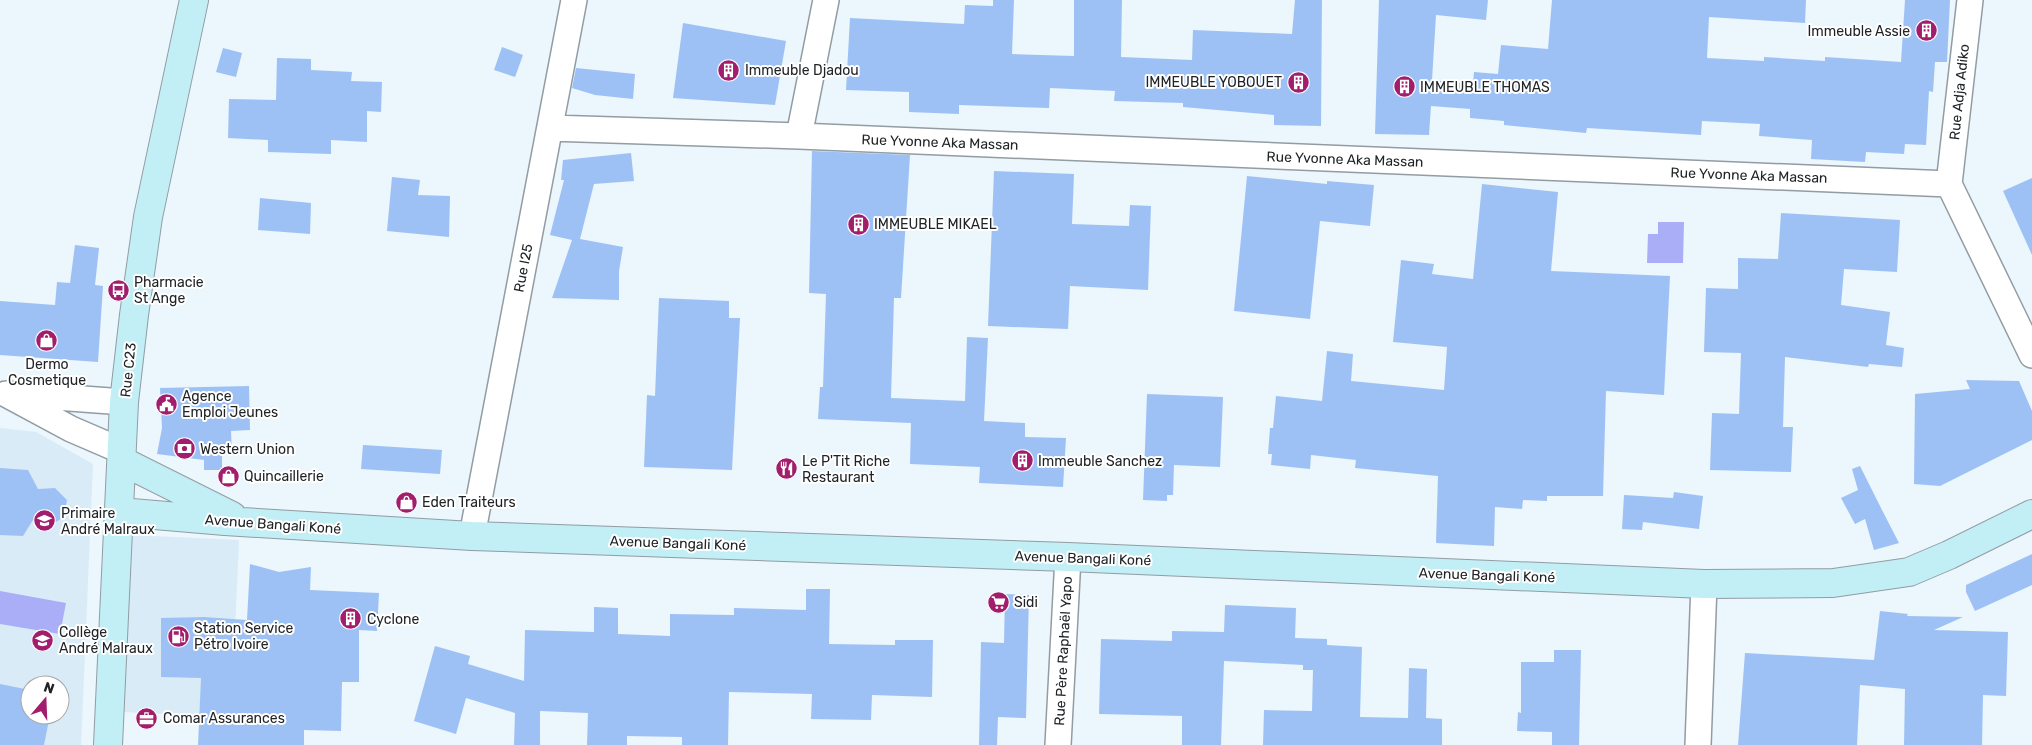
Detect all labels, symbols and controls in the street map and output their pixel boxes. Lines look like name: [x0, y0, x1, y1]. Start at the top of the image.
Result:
building icon: Immeuble Assie: [1914, 19, 1938, 43]
place label: Immeuble Assie: [1807, 23, 1910, 40]
street label: Rue Adja Adiko: [1946, 43, 1973, 141]
building icon: Immeuble Djadou: [717, 58, 741, 82]
place label: Immeuble Djadou: [745, 62, 859, 79]
building icon: IMMEUBLE YOBOUET: [1286, 70, 1310, 94]
place label: IMMEUBLE YOBOUET: [1146, 74, 1282, 91]
building icon: IMMEUBLE THOMAS: [1392, 75, 1416, 99]
place label: IMMEUBLE THOMAS: [1420, 79, 1550, 96]
street label: Rue Yvonne Aka Massan: [861, 131, 1019, 154]
street label: Rue Yvonne Aka Massan: [1266, 148, 1424, 171]
street label: Rue Yvonne Aka Massan: [1670, 164, 1828, 187]
building icon: IMMEUBLE MIKAEL: [846, 212, 870, 236]
place label: IMMEUBLE MIKAEL: [874, 216, 997, 233]
street label: Rue I25: [510, 242, 537, 294]
place label: Pharmacie St Ange: [134, 274, 204, 307]
bus stop icon: Pharmacie St Ange: [106, 278, 130, 302]
shop icon: Dermo Cosmetique: [35, 329, 59, 353]
street label: Rue C23: [117, 342, 140, 398]
place label: Dermo Cosmetique: [8, 356, 86, 389]
place label: Agence Emploi Jeunes: [182, 388, 278, 421]
public building icon: Agence Emploi Jeunes: [154, 392, 178, 416]
bank icon: Western Union: [172, 437, 196, 461]
place label: Western Union: [200, 441, 295, 458]
building icon: Immeuble Sanchez: [1010, 449, 1034, 473]
place label: Le P'Tit Riche Restaurant: [802, 453, 890, 486]
place label: Immeuble Sanchez: [1038, 453, 1162, 470]
restaurant icon: Le P'Tit Riche Restaurant: [774, 457, 798, 481]
shop icon: Quincaillerie: [216, 464, 240, 488]
place label: Quincaillerie: [244, 468, 324, 485]
shop icon: Eden Traiteurs: [394, 490, 418, 514]
place label: Eden Traiteurs: [422, 494, 516, 511]
place label: Primaire André Malraux: [61, 505, 155, 538]
school or university icon: Primaire André Malraux: [33, 509, 57, 533]
street label: Avenue Bangali Koné: [204, 511, 342, 538]
street label: Avenue Bangali Koné: [609, 533, 747, 554]
street label: Avenue Bangali Koné: [1014, 548, 1152, 569]
street label: Avenue Bangali Koné: [1418, 565, 1556, 586]
street label: Rue Père Raphaël Yapo: [1051, 576, 1076, 726]
supermarket icon: Sidi: [986, 590, 1010, 614]
place label: Sidi: [1014, 594, 1038, 611]
building icon: Cyclone: [339, 607, 363, 631]
place label: Cyclone: [367, 611, 419, 628]
place label: Station Service Pétro Ivoire: [194, 620, 293, 653]
place label: Collège André Malraux: [59, 624, 153, 657]
fuel station icon: Station Service Pétro Ivoire: [166, 624, 190, 648]
school or university icon: Collège André Malraux: [31, 628, 55, 652]
north arrow: [20, 675, 70, 725]
text: N: [42, 679, 57, 698]
office icon: Comar Assurances: [135, 706, 159, 730]
place label: Comar Assurances: [163, 710, 285, 727]

